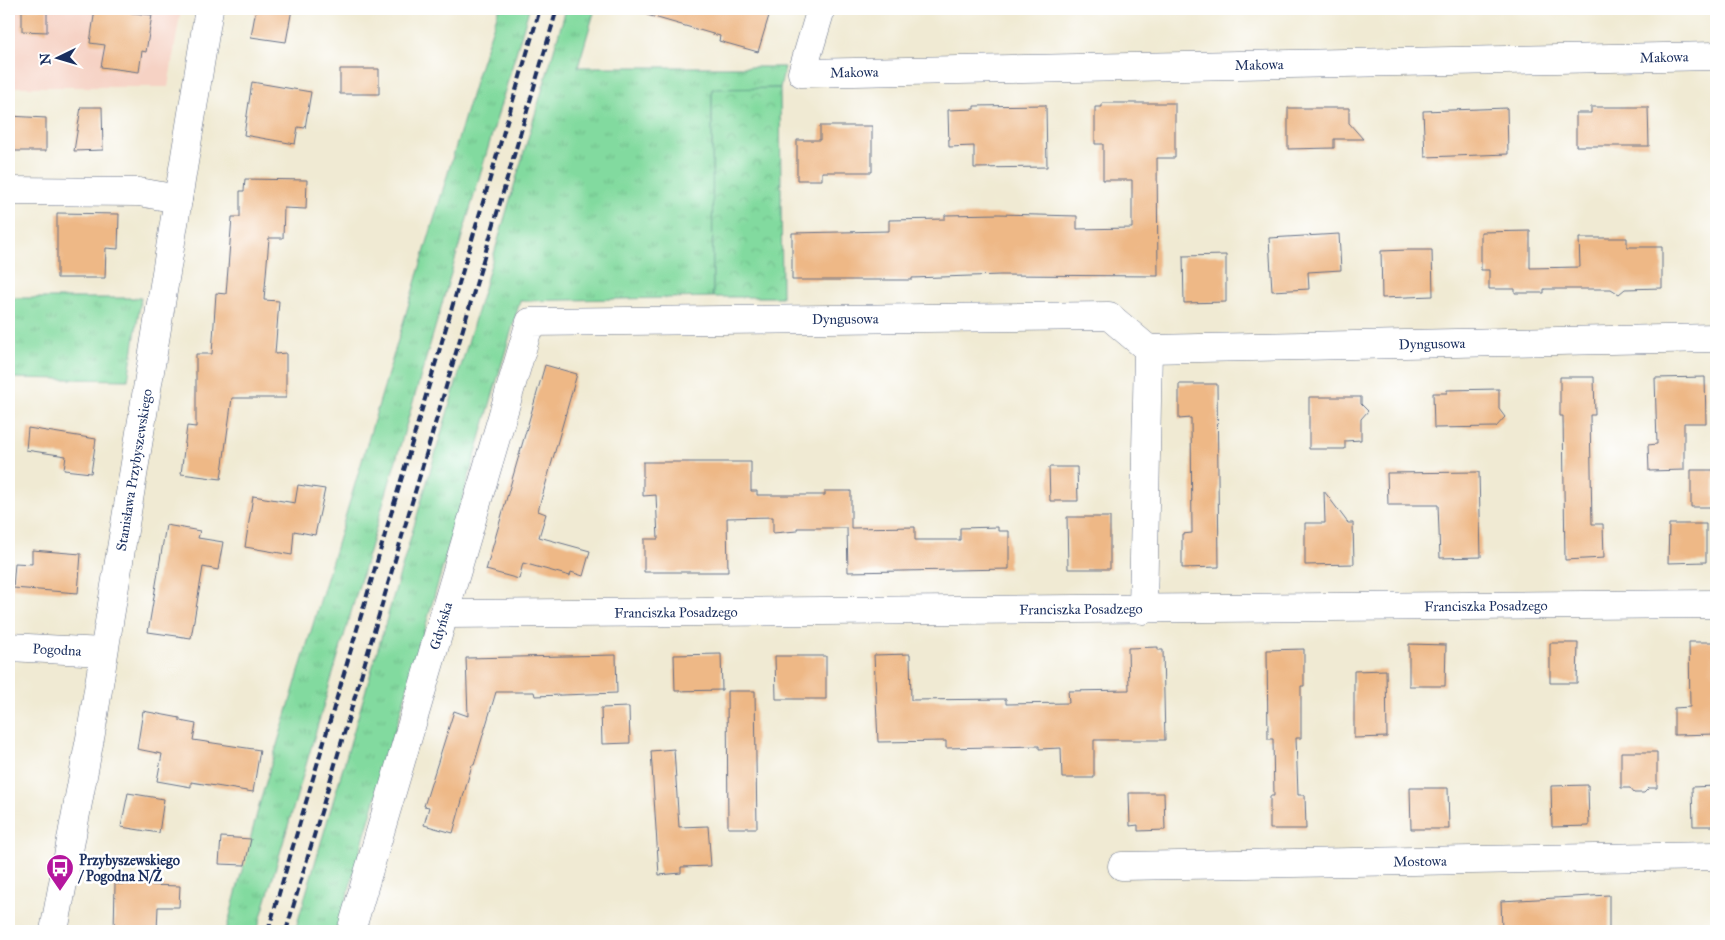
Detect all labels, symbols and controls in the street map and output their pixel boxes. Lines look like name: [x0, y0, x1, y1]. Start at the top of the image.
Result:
north arrow: [32, 32, 82, 82]
street label: Makowa: [1639, 48, 1689, 66]
text: N: [37, 52, 55, 66]
street label: Makowa: [1235, 56, 1284, 73]
street label: Makowa: [830, 63, 879, 81]
street label: Dyngusowa: [812, 310, 879, 328]
street label: Dyngusowa: [1399, 334, 1466, 353]
street label: Stanisława Przybyszewskiego: [112, 388, 155, 552]
street label: Franciszka Posadzego: [1424, 597, 1548, 615]
street label: Gdyńska: [426, 600, 456, 652]
street label: Franciszka Posadzego: [1019, 600, 1143, 618]
street label: Franciszka Posadzego: [614, 603, 738, 621]
street label: Pogodna: [32, 640, 82, 659]
place label: Przybyszewskiego / Pogodna N/Ż: [77, 852, 180, 886]
street label: Mostowa: [1393, 852, 1447, 870]
bus stop icon: Przybyszewskiego / Pogodna N/Ż: [45, 853, 75, 892]

